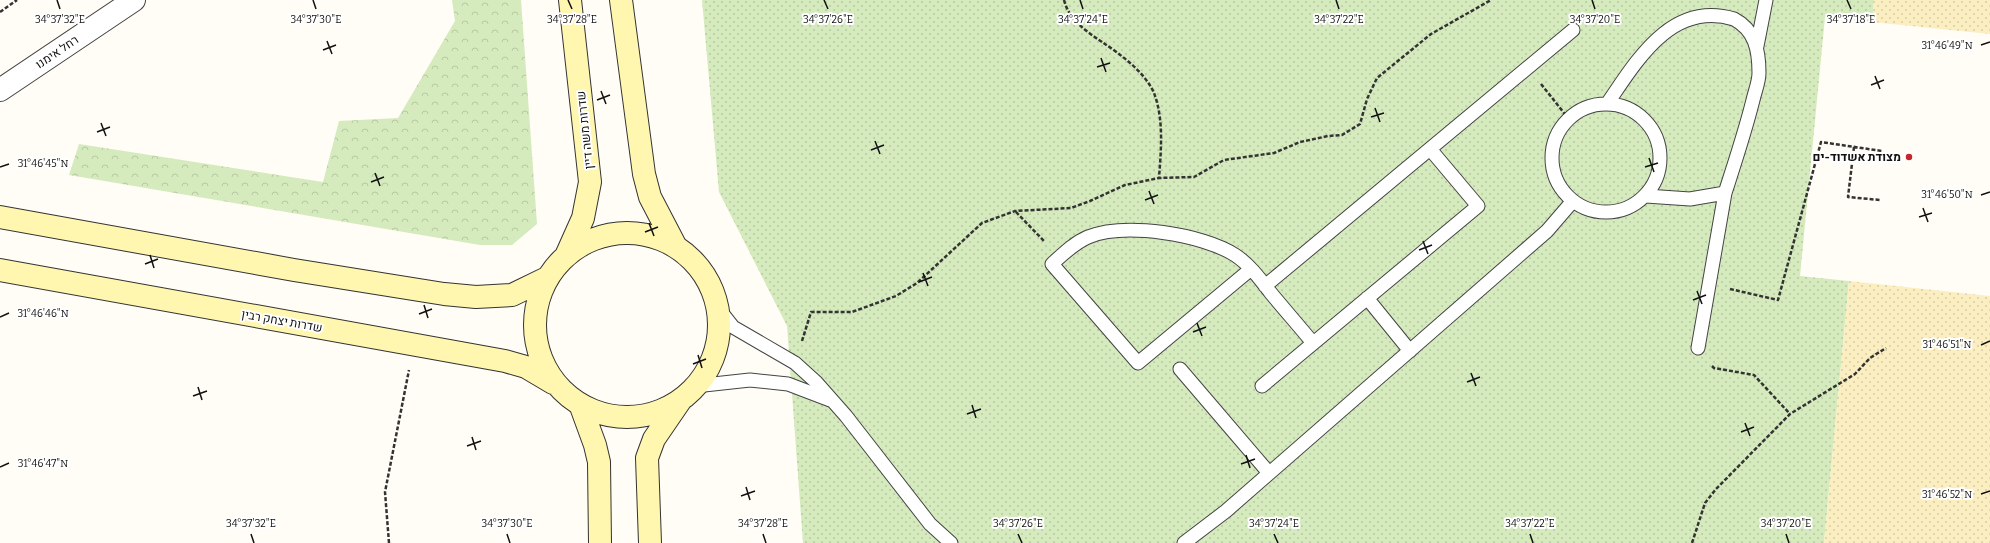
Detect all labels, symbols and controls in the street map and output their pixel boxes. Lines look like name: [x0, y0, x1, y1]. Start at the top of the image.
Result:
text: 34°37'32"E: [35, 14, 85, 26]
text: 34°37'30"E: [291, 14, 341, 26]
text: 34°37'28"E: [547, 14, 597, 26]
text: 34°37'26"E: [803, 14, 853, 26]
text: 34°37'24"E: [1058, 14, 1108, 26]
text: 34°37'22"E: [1314, 14, 1364, 26]
text: 34°37'20"E: [1570, 14, 1620, 26]
text: 34°37'18"E: [1827, 14, 1875, 26]
street label: רחל אימנו: [33, 33, 81, 71]
text: 31°46'49"N: [1921, 40, 1973, 52]
street label: שדרות משה דיין: [574, 90, 596, 170]
place label: מצודת אשדוד-ים: [1813, 150, 1901, 164]
marker: מצודת אשדוד-ים: [1904, 152, 1914, 162]
text: 31°46'45"N: [18, 158, 68, 170]
text: 31°46'50"N: [1921, 189, 1973, 201]
street label: שדרות יצחק רבין: [241, 307, 323, 335]
text: 31°46'46"N: [17, 308, 69, 320]
text: 31°46'51"N: [1923, 339, 1971, 351]
text: 31°46'47"N: [18, 458, 68, 470]
text: 31°46'52"N: [1922, 489, 1972, 501]
text: 34°37'32"E: [226, 518, 276, 530]
text: 34°37'30"E: [482, 518, 532, 530]
text: 34°37'28"E: [738, 518, 788, 530]
text: 34°37'26"E: [993, 518, 1043, 530]
text: 34°37'24"E: [1249, 518, 1299, 530]
text: 34°37'22"E: [1505, 518, 1555, 530]
text: 34°37'20"E: [1761, 518, 1811, 530]

